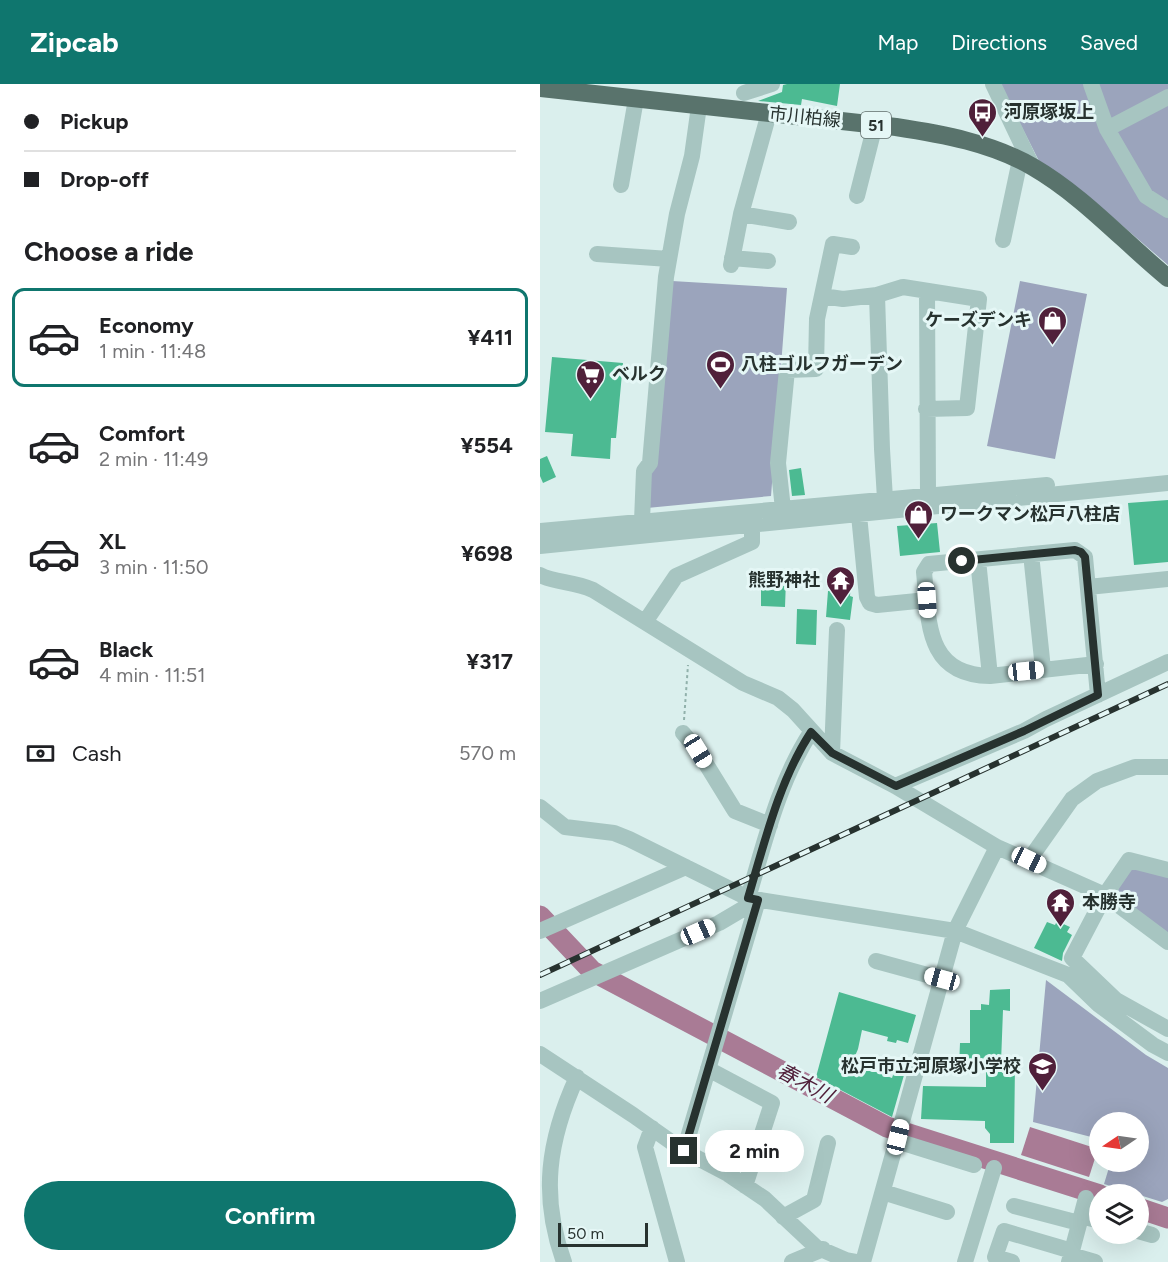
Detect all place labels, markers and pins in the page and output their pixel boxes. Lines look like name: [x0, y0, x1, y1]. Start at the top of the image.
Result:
bus stop icon: 河原塚坂上: [967, 96, 999, 138]
place label: 河原塚坂上: [1004, 101, 1094, 123]
shop icon: ケーズデンキ: [1037, 304, 1069, 346]
place label: ケーズデンキ: [925, 309, 1032, 331]
sports icon: 八柱ゴルフガーデン: [704, 348, 736, 390]
place label: 八柱ゴルフガーデン: [741, 353, 903, 375]
supermarket icon: ベルク: [575, 358, 607, 400]
place label: ベルク: [612, 363, 666, 385]
shop icon: ワークマン松戸八柱店: [903, 498, 935, 540]
place label: ワークマン松戸八柱店: [940, 503, 1120, 525]
temple icon: 熊野神社: [825, 564, 857, 606]
place label: 熊野神社: [748, 569, 820, 591]
temple icon: 本勝寺: [1045, 886, 1077, 928]
place label: 本勝寺: [1082, 891, 1136, 913]
school or university icon: 松戸市立河原塚小学校: [1026, 1050, 1058, 1092]
place label: 松戸市立河原塚小学校: [841, 1055, 1021, 1077]

